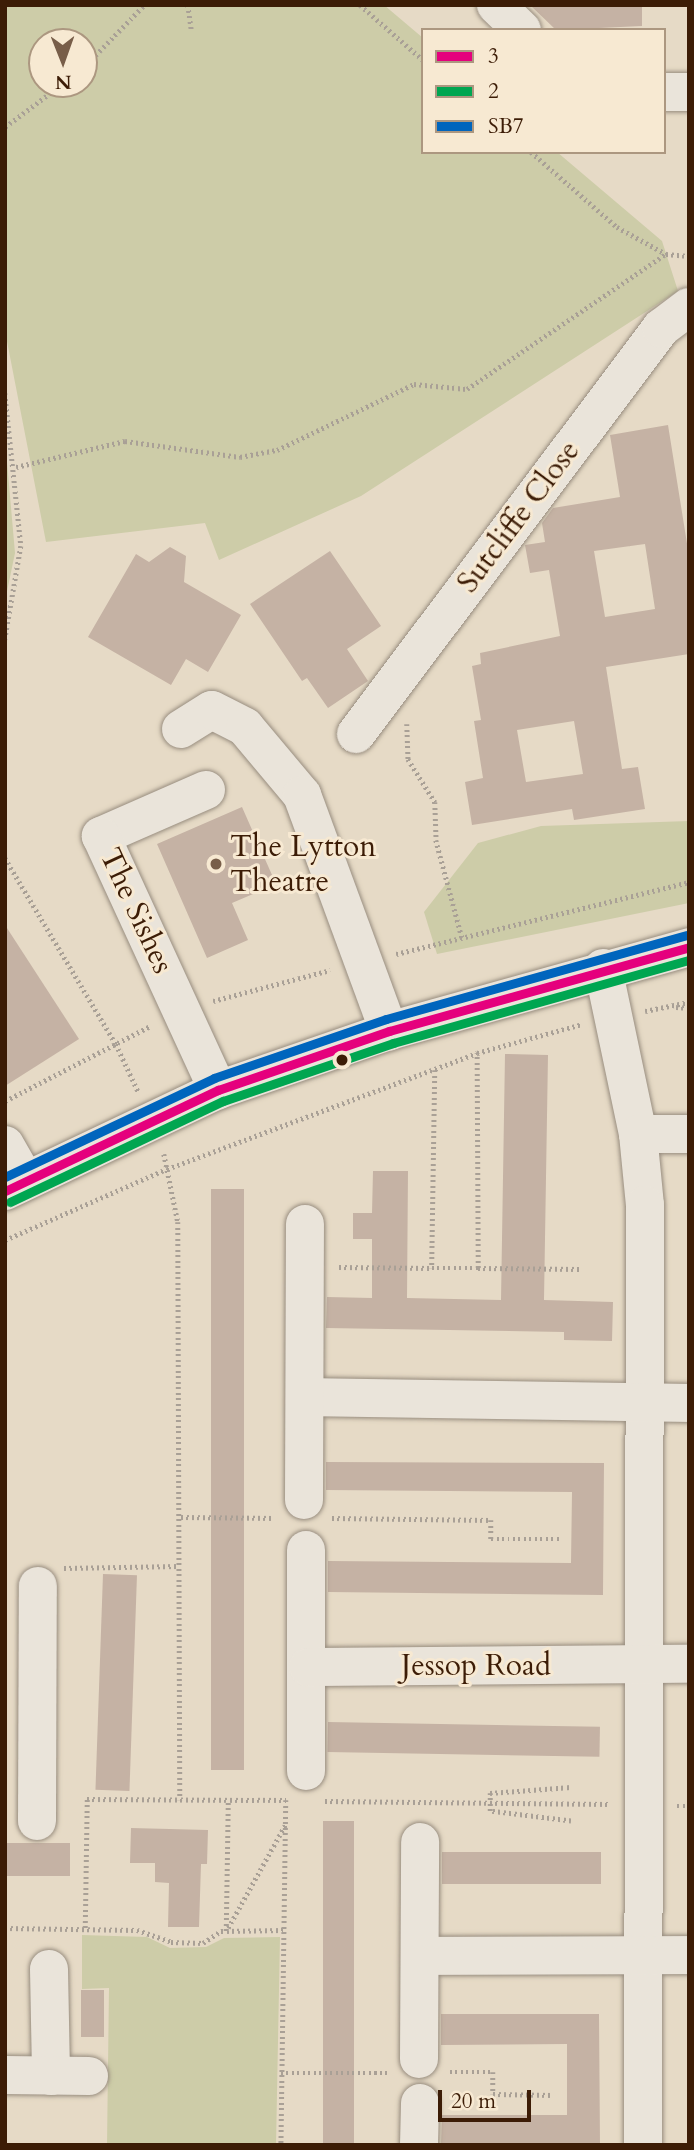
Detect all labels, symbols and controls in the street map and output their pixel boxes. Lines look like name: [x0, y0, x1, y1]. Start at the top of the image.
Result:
north arrow: [28, 28, 98, 98]
legend: [421, 28, 666, 154]
text: 3: [488, 42, 499, 71]
text: N: [55, 69, 72, 95]
text: 2: [488, 77, 499, 106]
text: SB7: [488, 112, 524, 141]
street label: Sutcliffe Close: [450, 434, 588, 600]
place label: The Lytton Theatre: [230, 829, 376, 900]
street label: The Sishes: [91, 843, 181, 979]
marker: The Lytton Theatre: [208, 856, 224, 872]
unlabelled marker: [335, 1053, 349, 1067]
street label: Jessop Road: [401, 1648, 551, 1684]
scale bar: [442, 2076, 535, 2120]
text: 20 m: [451, 2087, 496, 2116]

